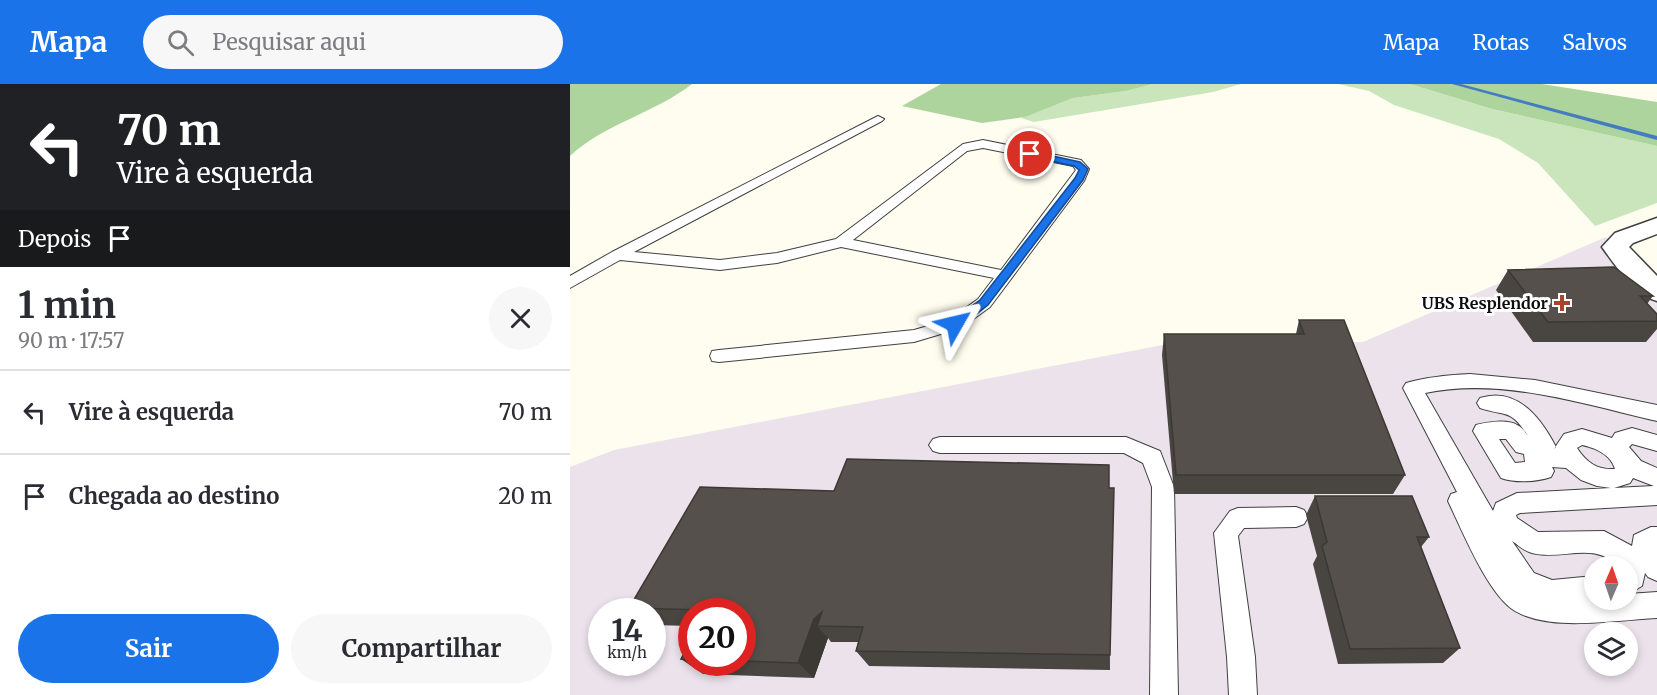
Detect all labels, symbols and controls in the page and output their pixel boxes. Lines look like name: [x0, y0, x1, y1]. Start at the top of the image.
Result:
search box: [143, 15, 563, 69]
text: Mapa: [30, 24, 107, 60]
icon: search: [164, 26, 197, 59]
text: Pesquisar aqui: [212, 28, 366, 56]
text: Mapa: [1383, 29, 1440, 56]
text: Rotas: [1473, 29, 1529, 56]
text: Salvos: [1562, 29, 1627, 56]
text: 70 m: [117, 104, 221, 156]
icon: left: [18, 108, 96, 186]
pin: [1004, 128, 1055, 179]
icon: arrive: [1013, 137, 1046, 170]
text: Vire à esquerda: [117, 156, 313, 190]
icon: arrive: [103, 222, 136, 255]
text: Depois: [18, 225, 91, 253]
text: 1 min: [18, 283, 116, 328]
button: close: [489, 287, 552, 350]
position arrow: [923, 292, 987, 356]
place label: UBS Resplendor: [1422, 293, 1549, 313]
marker: UBS Resplendor: [1553, 294, 1571, 312]
text: 90 m · 17:57: [18, 328, 124, 353]
icon: left: [18, 396, 51, 429]
text: Vire à esquerda: [69, 398, 234, 426]
text: 70 m: [499, 398, 552, 426]
icon: arrive: [18, 480, 51, 513]
text: Chegada ao destino: [69, 482, 279, 510]
text: 20 m: [498, 482, 552, 510]
north arrow: [1584, 556, 1638, 610]
map controls: [1584, 556, 1638, 676]
speed limit sign: 20: [678, 598, 756, 676]
text: 14: [611, 611, 643, 649]
button: Sair: [18, 614, 279, 683]
button: Compartilhar: [291, 614, 552, 683]
button: layers: [1584, 622, 1638, 676]
text: km/h: [607, 643, 647, 662]

